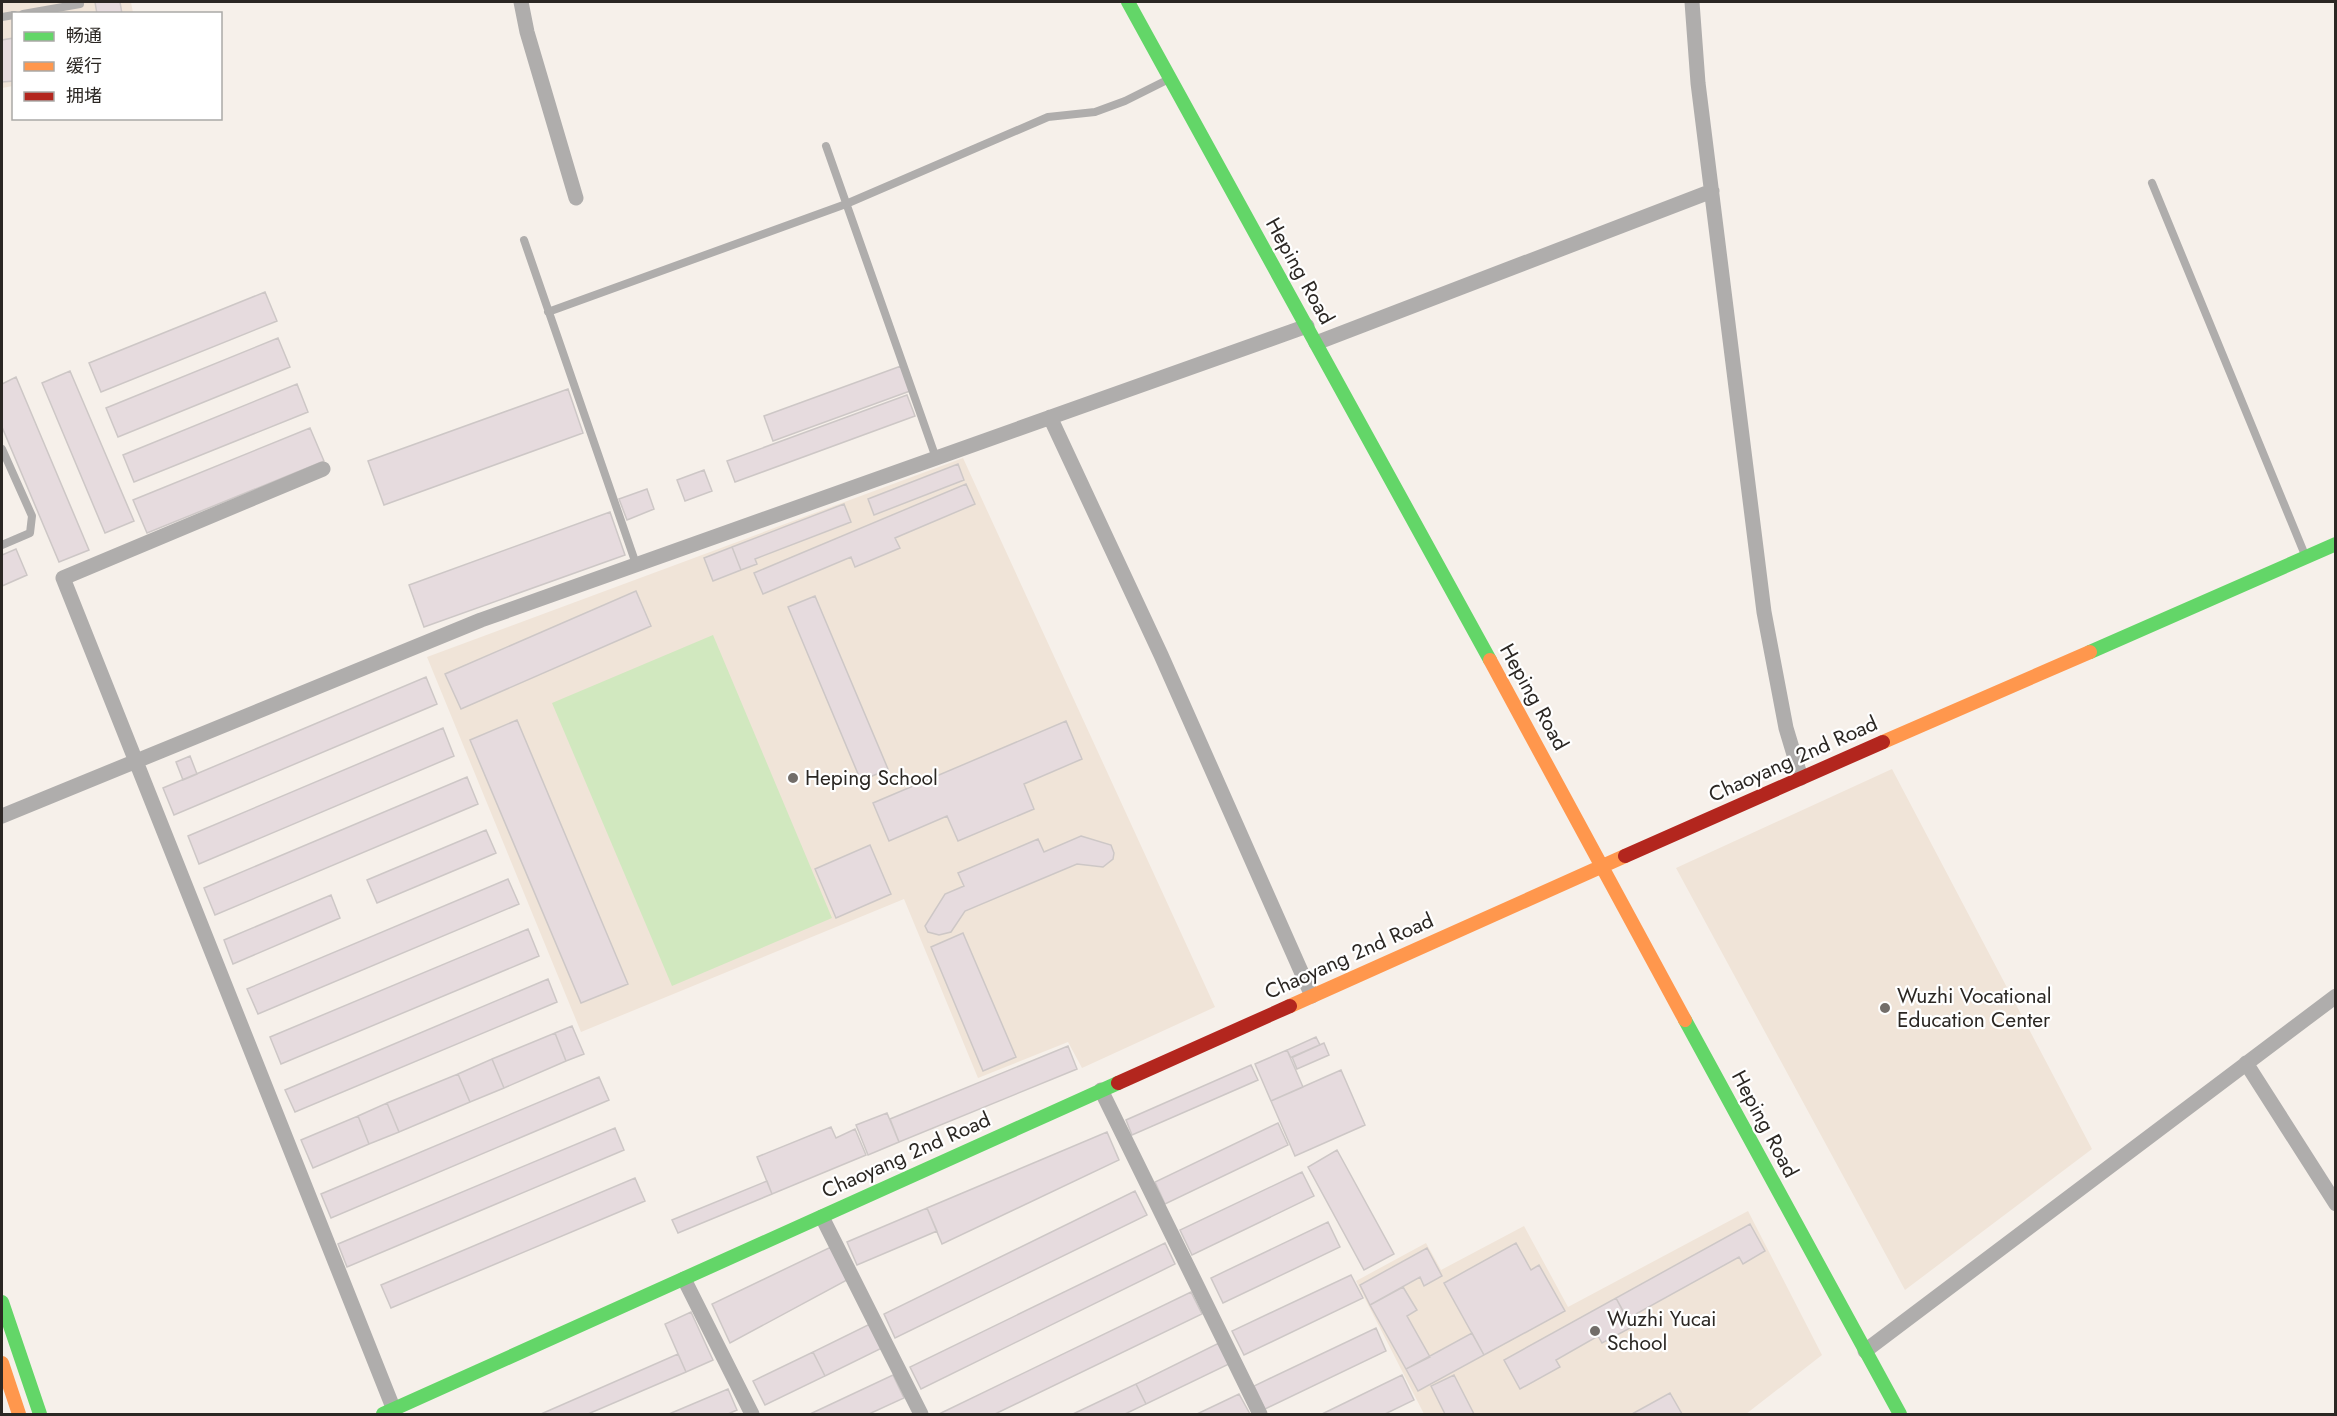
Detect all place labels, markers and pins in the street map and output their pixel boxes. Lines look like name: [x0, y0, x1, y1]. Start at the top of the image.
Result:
place label: Heping School: [805, 763, 938, 793]
marker: Heping School: [786, 771, 800, 785]
place label: Wuzhi Vocational Education Center: [1897, 981, 2052, 1035]
marker: Wuzhi Vocational Education Center: [1878, 1001, 1892, 1015]
place label: Wuzhi Yucai School: [1607, 1304, 1717, 1358]
marker: Wuzhi Yucai School: [1588, 1324, 1602, 1338]

